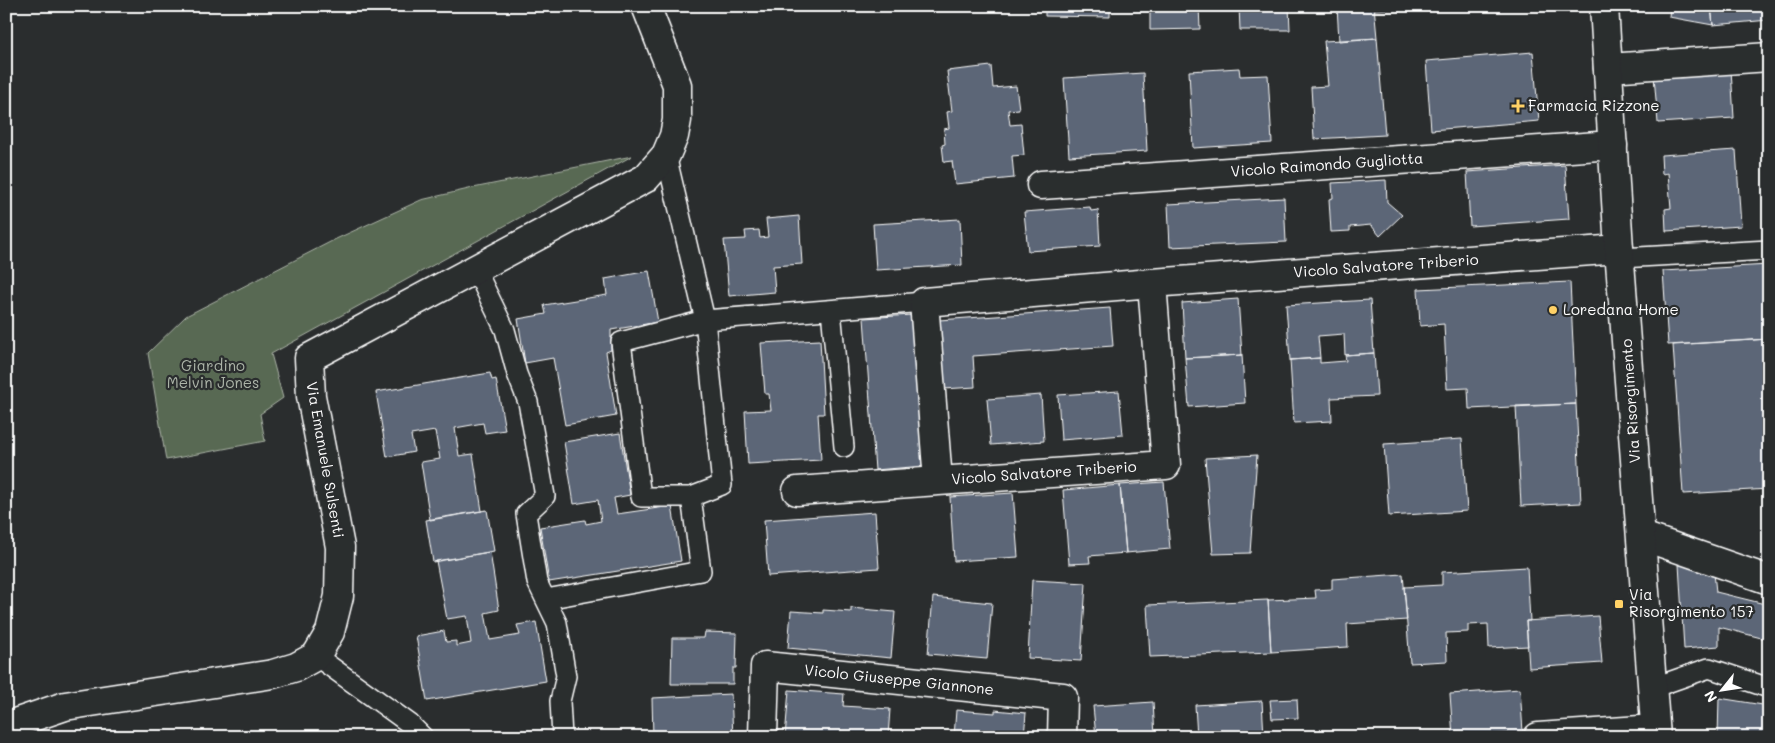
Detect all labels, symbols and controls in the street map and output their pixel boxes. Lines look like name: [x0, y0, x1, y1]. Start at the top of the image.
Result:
place label: Farmacia Rizzone: [1528, 95, 1660, 115]
marker: Farmacia Rizzone: [1512, 100, 1524, 112]
street label: Vicolo Raimondo Gugliotta: [1230, 147, 1424, 181]
street label: Vicolo Salvatore Triberio: [1293, 249, 1479, 281]
place label: Loredana Home: [1563, 299, 1679, 319]
marker: Loredana Home: [1547, 304, 1559, 316]
street label: Via Risorgimento: [1616, 338, 1644, 464]
park label: Giardino Melvin Jones: [167, 355, 259, 392]
street label: Via Emanuele Sulsenti: [302, 380, 350, 540]
street label: Vicolo Salvatore Triberio: [951, 456, 1137, 488]
place label: Via Risorgimento 157: [1629, 584, 1754, 621]
marker: Via Risorgimento 157: [1613, 598, 1625, 610]
street label: Vicolo Giuseppe Giannone: [803, 659, 995, 699]
north arrow: [1698, 666, 1748, 716]
text: N: [1699, 687, 1721, 706]

